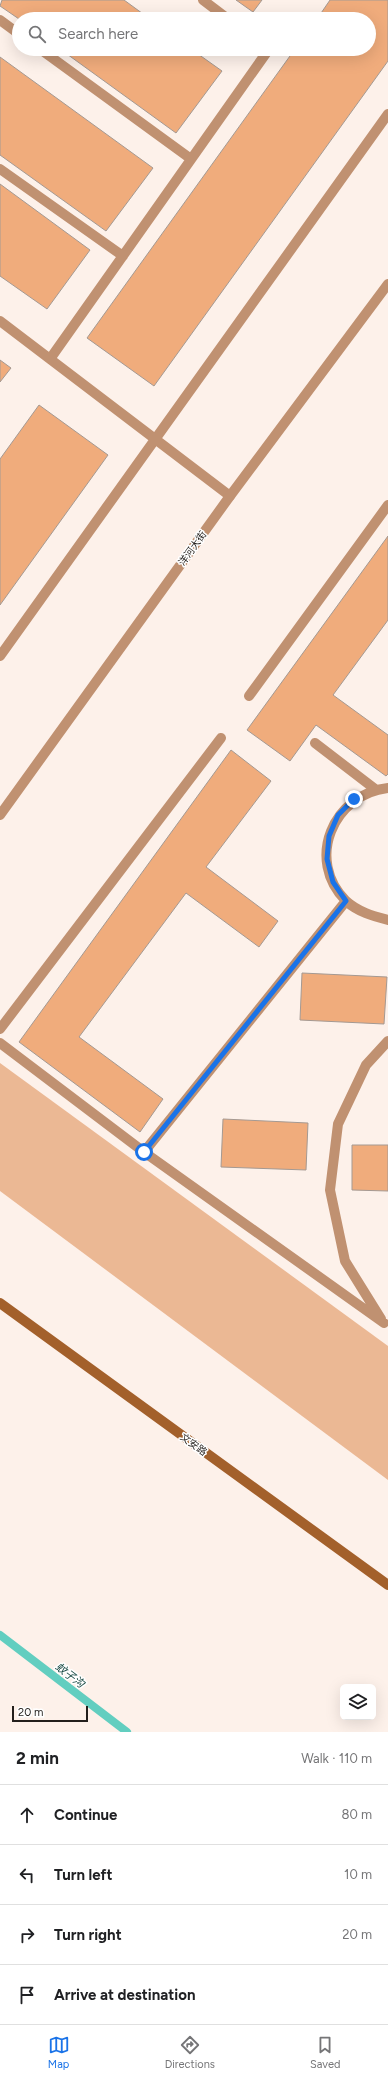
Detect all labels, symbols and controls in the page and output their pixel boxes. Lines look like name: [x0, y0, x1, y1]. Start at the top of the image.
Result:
search box: [12, 12, 376, 56]
icon: search: [26, 23, 48, 45]
text: Search here: [58, 25, 138, 43]
street label: 洋河大街: [175, 528, 209, 568]
route end: [345, 790, 363, 808]
route start: [135, 1143, 153, 1161]
street label: 文安路: [178, 1430, 210, 1458]
water label: 蚊子沟: [53, 1660, 88, 1691]
map controls: [340, 1684, 376, 1720]
button: layers: [340, 1684, 376, 1720]
scale bar: [12, 1704, 88, 1723]
text: 20 m: [18, 1706, 43, 1719]
text: 2 min: [16, 1748, 59, 1768]
text: Walk · 110 m: [301, 1751, 372, 1766]
icon: ahead: [16, 1804, 38, 1826]
text: Continue: [54, 1806, 117, 1824]
text: 80 m: [341, 1807, 372, 1822]
icon: left: [16, 1864, 38, 1886]
text: Turn left: [54, 1866, 112, 1884]
text: 10 m: [344, 1867, 372, 1882]
icon: right: [16, 1924, 38, 1946]
text: Turn right: [54, 1926, 122, 1944]
text: 20 m: [342, 1927, 372, 1942]
icon: arrive: [16, 1984, 38, 2006]
text: Arrive at destination: [54, 1986, 195, 2004]
tab: Map: [48, 2034, 70, 2071]
tab: Directions: [165, 2034, 215, 2071]
tab: Saved: [310, 2034, 340, 2071]

